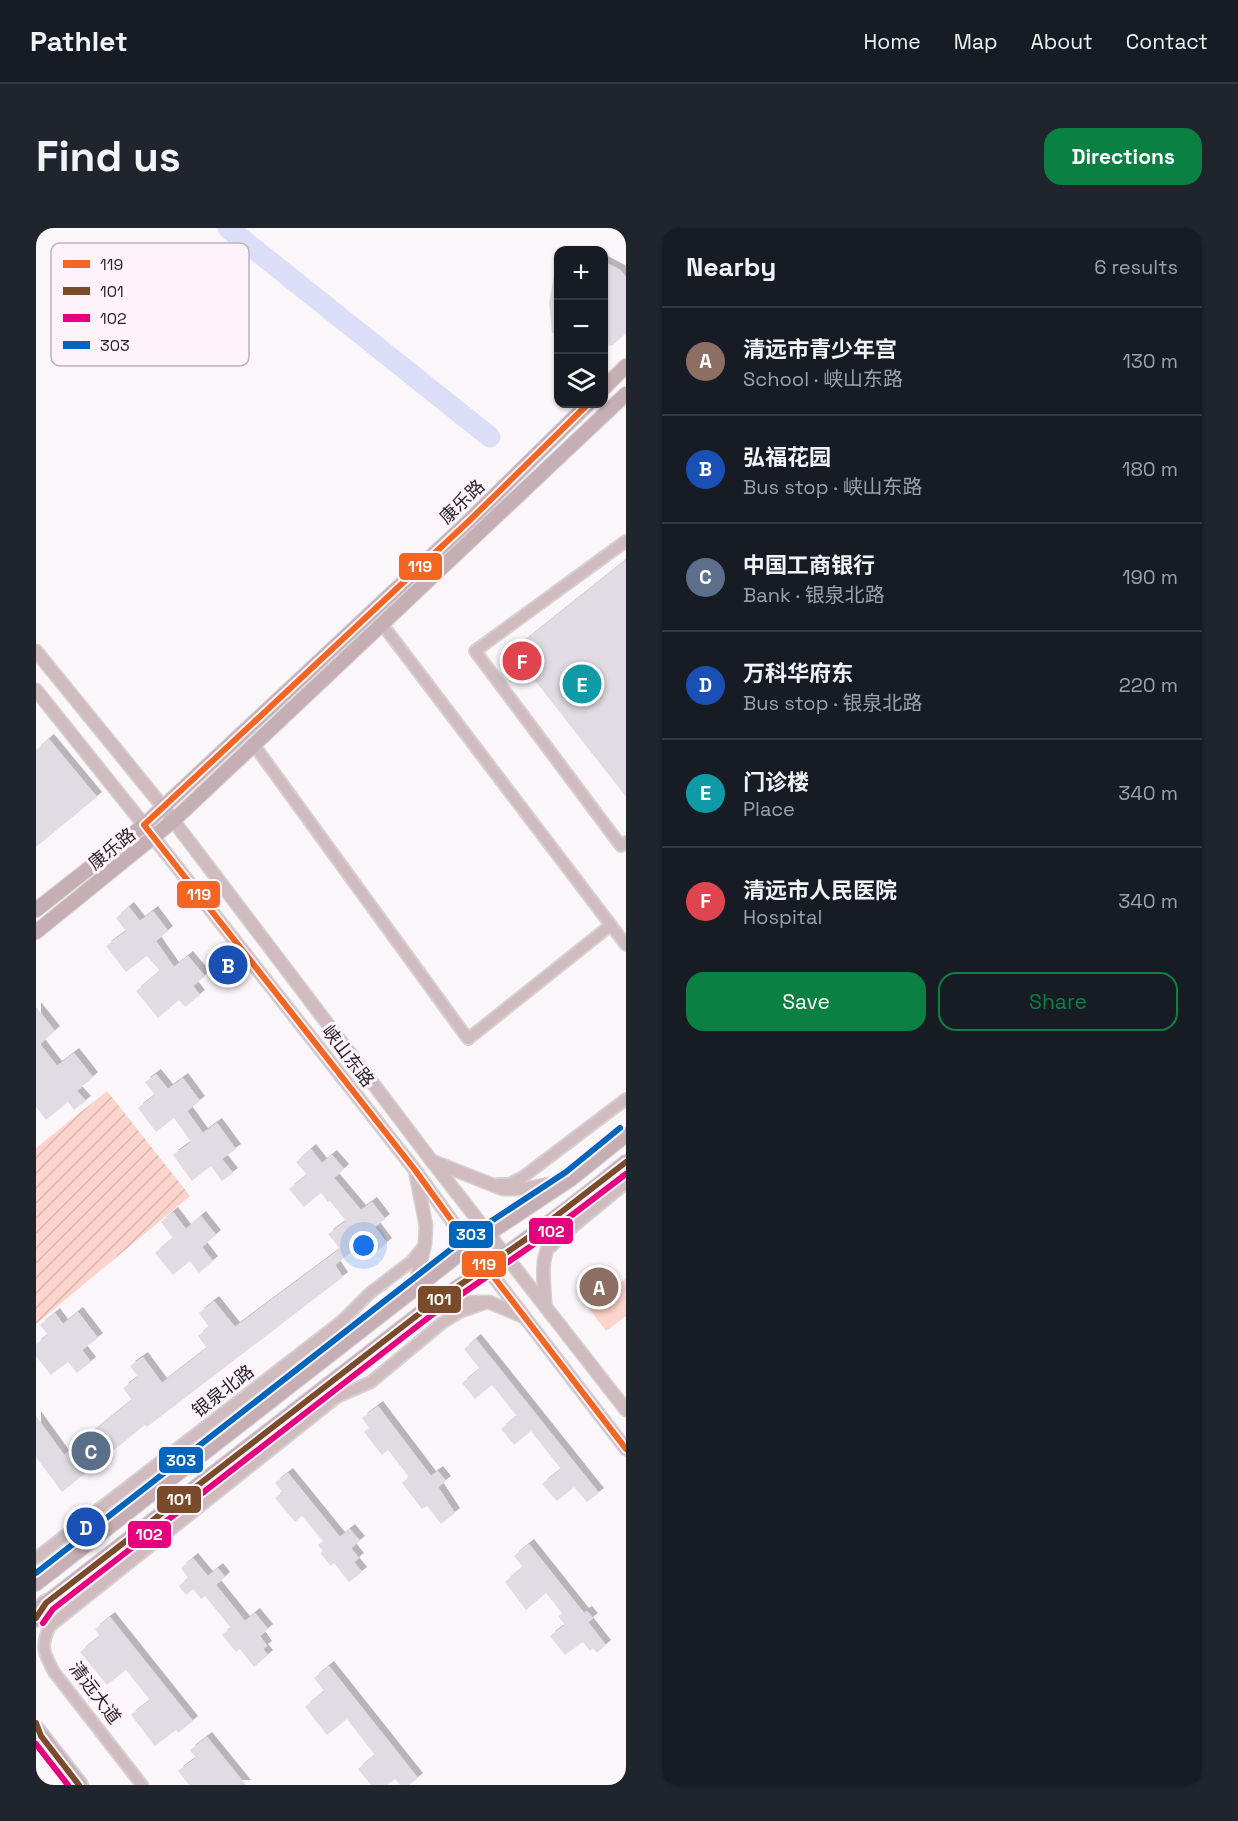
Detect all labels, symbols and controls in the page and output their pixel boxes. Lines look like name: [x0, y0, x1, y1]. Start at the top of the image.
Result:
text: Pathlet: [30, 23, 128, 59]
text: Home: [863, 28, 921, 55]
text: Map: [954, 28, 998, 55]
text: About: [1031, 28, 1093, 55]
text: Contact: [1126, 28, 1208, 55]
button: Directions: [1044, 128, 1202, 185]
text: Find us: [36, 130, 181, 183]
legend: [51, 243, 249, 366]
map controls: [554, 246, 608, 408]
button: +: [554, 246, 608, 300]
text: Nearby: [686, 250, 776, 284]
text: 119: [100, 254, 123, 275]
text: 6 results: [1094, 254, 1178, 280]
text: 101: [100, 281, 124, 302]
button: −: [554, 300, 608, 354]
text: 102: [100, 308, 127, 329]
text: 303: [100, 335, 130, 356]
text: 清远市青少年宫: [743, 335, 897, 363]
text: A: [699, 348, 712, 374]
text: 130 m: [1122, 348, 1178, 374]
button: layers: [554, 354, 608, 408]
text: School · 峡山东路: [743, 366, 903, 392]
text: 弘福花园: [743, 443, 831, 471]
text: B: [699, 456, 712, 482]
text: 180 m: [1122, 456, 1178, 482]
text: Bus stop · 峡山东路: [743, 474, 923, 500]
street label: 康乐路: [434, 475, 489, 529]
text: 中国工商银行: [743, 551, 875, 579]
line badge: 119: [398, 552, 443, 581]
text: 119: [408, 556, 432, 577]
text: C: [699, 564, 712, 590]
text: 190 m: [1122, 564, 1178, 590]
text: Bank · 银泉北路: [743, 582, 885, 608]
pin: F: [502, 638, 542, 684]
text: 万科华府东: [743, 659, 853, 687]
pin: E: [562, 662, 602, 706]
text: D: [699, 672, 712, 698]
text: 220 m: [1119, 672, 1178, 698]
text: Bus stop · 银泉北路: [743, 690, 923, 716]
text: 门诊楼: [743, 768, 809, 796]
text: E: [700, 780, 711, 806]
text: 340 m: [1118, 780, 1178, 806]
text: Place: [743, 796, 795, 822]
street label: 康乐路: [83, 823, 140, 875]
text: 清远市人民医院: [743, 876, 897, 904]
line badge: 119: [176, 880, 221, 909]
text: 119: [187, 884, 211, 905]
text: F: [700, 888, 711, 914]
text: 340 m: [1118, 888, 1178, 914]
text: Hospital: [743, 904, 822, 930]
pin: B: [208, 942, 248, 988]
button: Save: [686, 972, 926, 1031]
button: Share: [938, 972, 1178, 1031]
street label: 峡山东路: [317, 1020, 380, 1091]
line badge: 102: [528, 1217, 574, 1245]
line badge: 303: [448, 1220, 494, 1249]
text: 102: [537, 1221, 565, 1242]
text: 303: [456, 1224, 486, 1245]
your location: [349, 1231, 378, 1260]
line badge: 119: [461, 1250, 507, 1278]
text: 119: [472, 1254, 496, 1275]
pin: A: [580, 1264, 618, 1310]
line badge: 101: [417, 1285, 462, 1314]
text: 101: [427, 1289, 451, 1310]
street label: 银泉北路: [187, 1359, 258, 1422]
pin: C: [72, 1428, 110, 1474]
line badge: 303: [158, 1446, 204, 1474]
text: 303: [166, 1450, 196, 1471]
line badge: 101: [156, 1485, 202, 1514]
text: 101: [167, 1489, 191, 1510]
pin: D: [67, 1504, 106, 1550]
line badge: 102: [127, 1520, 172, 1549]
text: 102: [135, 1524, 163, 1545]
street label: 清远大道: [65, 1657, 126, 1728]

